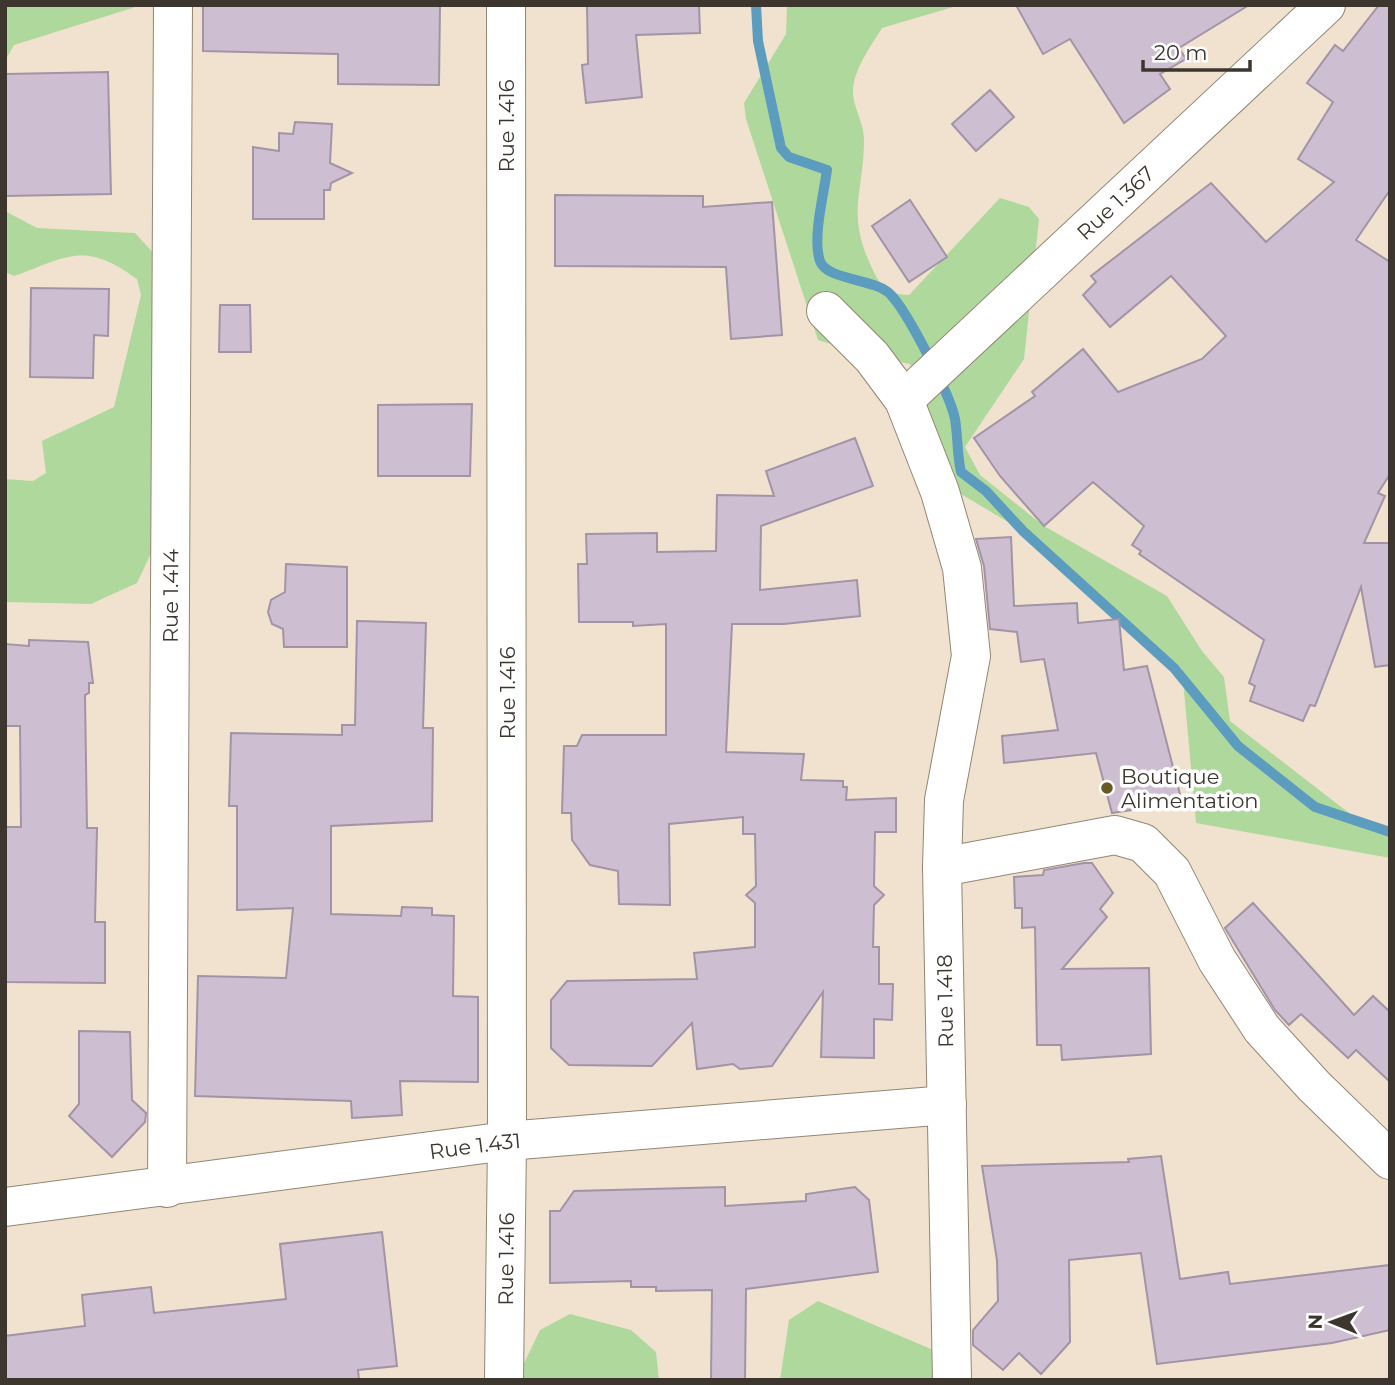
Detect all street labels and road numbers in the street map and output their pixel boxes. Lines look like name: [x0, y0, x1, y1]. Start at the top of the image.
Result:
street label: Rue 1.416: [494, 79, 519, 172]
street label: Rue 1.367: [1071, 160, 1159, 245]
street label: Rue 1.414: [157, 549, 183, 643]
street label: Rue 1.416: [495, 646, 520, 739]
street label: Rue 1.418: [932, 954, 958, 1048]
street label: Rue 1.431: [428, 1127, 522, 1164]
street label: Rue 1.416: [492, 1212, 519, 1306]

